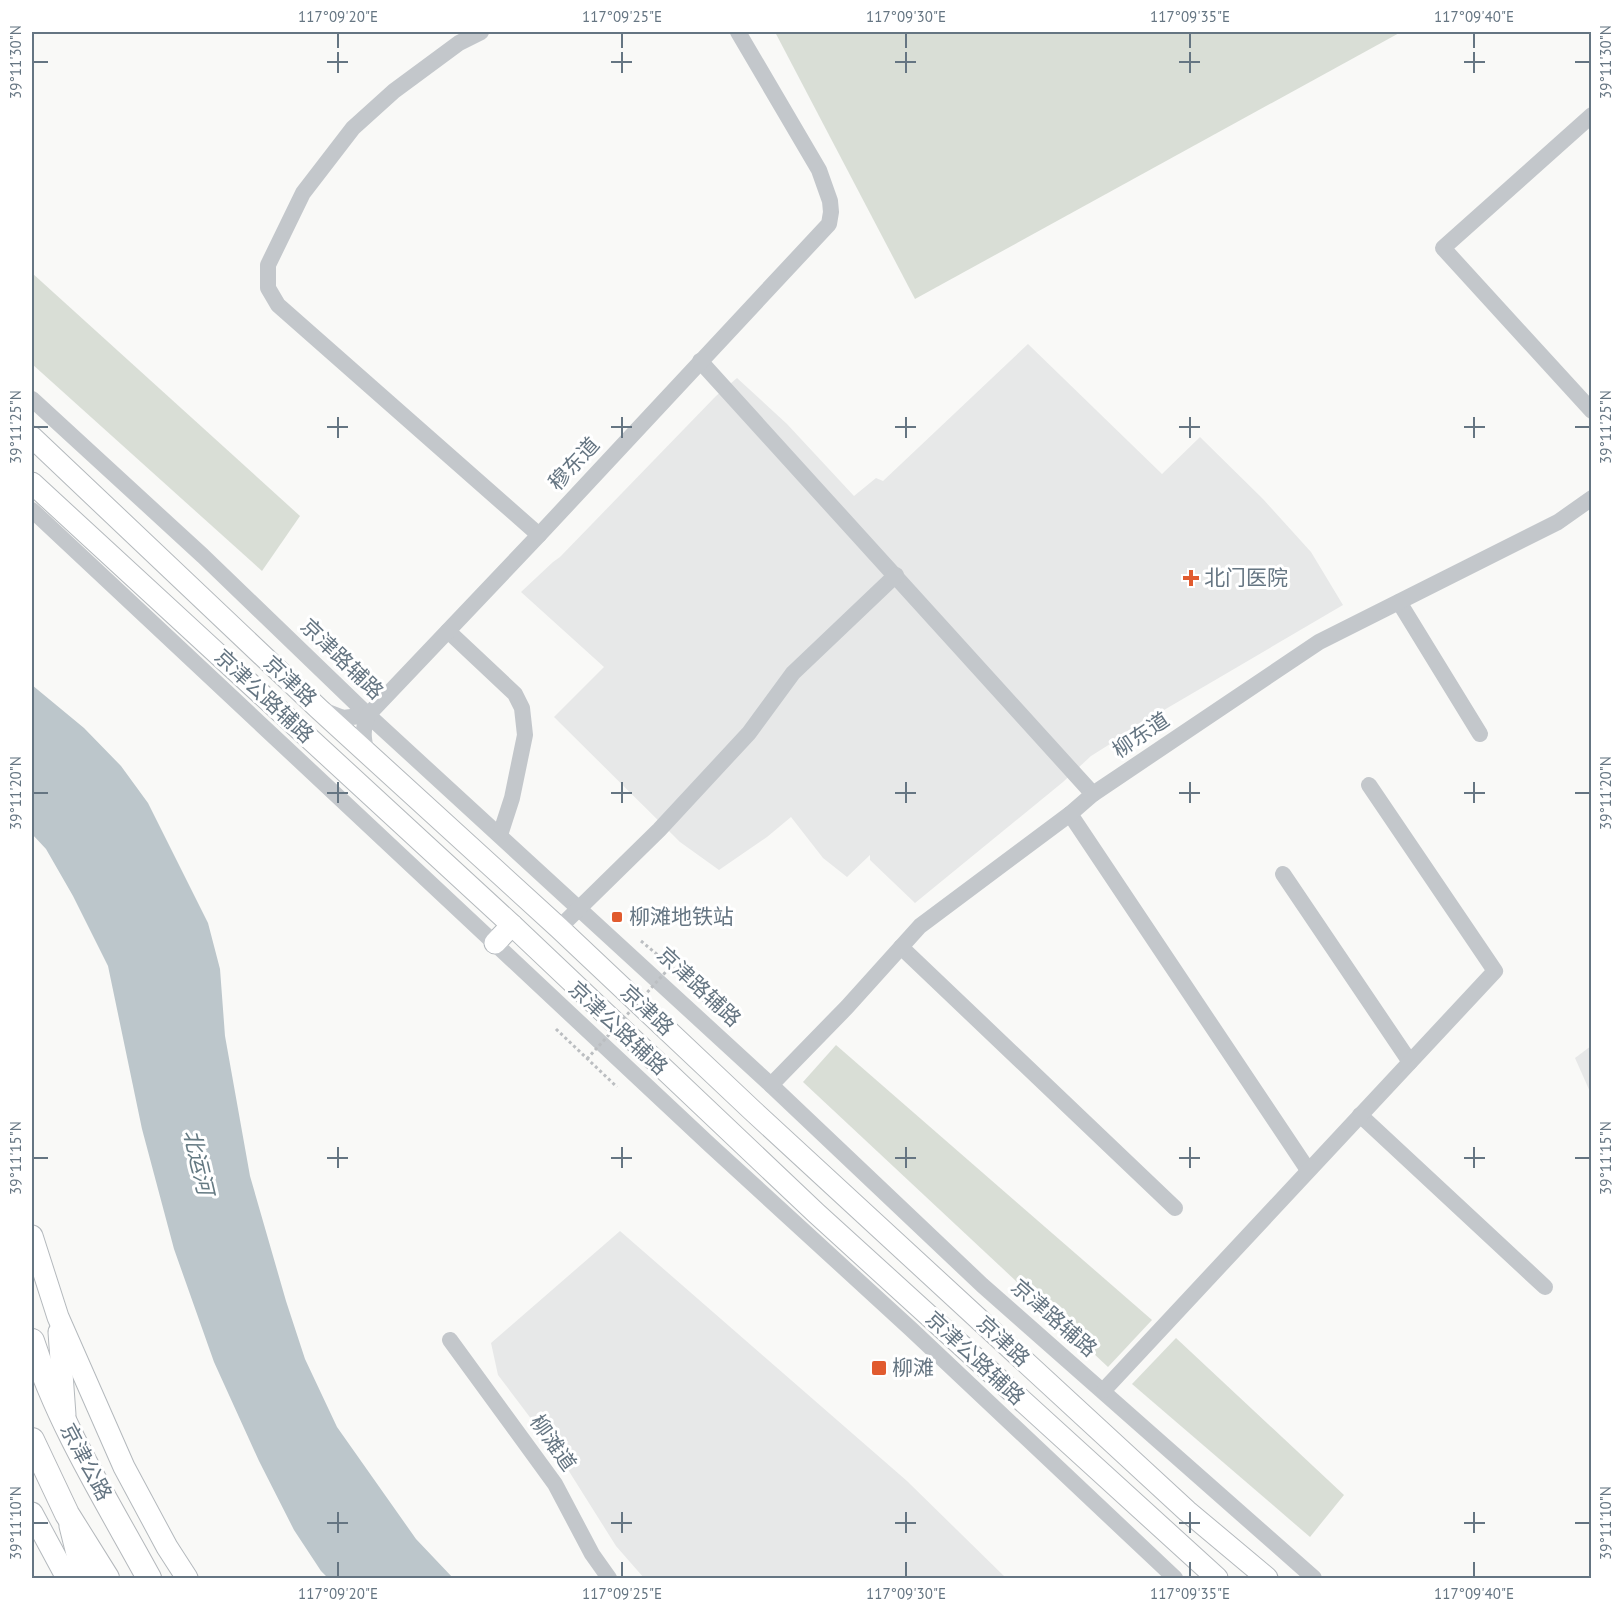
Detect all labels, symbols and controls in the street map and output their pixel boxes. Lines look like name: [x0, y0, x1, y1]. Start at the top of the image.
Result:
text: 117°09'20"E: [298, 7, 378, 26]
text: 117°09'25"E: [582, 7, 662, 26]
text: 117°09'30"E: [866, 7, 946, 26]
text: 117°09'35"E: [1150, 7, 1230, 26]
text: 117°09'40"E: [1434, 7, 1514, 26]
text: 39°11'30"N: [6, 25, 25, 99]
text: 39°11'30"N: [1596, 25, 1615, 99]
text: 39°11'25"N: [6, 390, 25, 464]
text: 39°11'25"N: [1596, 390, 1615, 464]
street label: 穆东道: [542, 431, 605, 496]
place label: 北门医院: [1204, 564, 1288, 591]
marker: 北门医院: [1182, 569, 1200, 587]
street label: 京津路辅路: [295, 612, 389, 705]
street label: 京津公路辅路: [209, 643, 320, 748]
street label: 京津路: [258, 649, 323, 712]
street label: 柳东道: [1107, 706, 1174, 763]
text: 39°11'20"N: [6, 756, 25, 830]
text: 39°11'20"N: [1596, 756, 1615, 830]
place label: 柳滩地铁站: [629, 903, 734, 930]
marker: 柳滩地铁站: [610, 910, 624, 924]
street label: 京津路辅路: [652, 941, 747, 1032]
street label: 京津公路辅路: [563, 975, 674, 1080]
street label: 京津路: [615, 978, 680, 1041]
text: 39°11'15"N: [6, 1121, 25, 1195]
text: 39°11'15"N: [1596, 1121, 1615, 1195]
water label: 北运河: [178, 1127, 221, 1201]
street label: 京津路辅路: [1006, 1273, 1103, 1362]
street label: 京津公路辅路: [920, 1305, 1031, 1410]
street label: 京津路: [971, 1309, 1036, 1372]
place label: 柳滩: [892, 1354, 934, 1381]
marker: 柳滩: [870, 1359, 888, 1377]
street label: 柳滩道: [524, 1409, 583, 1476]
street label: 京津公路: [55, 1418, 118, 1505]
text: 39°11'10"N: [6, 1486, 25, 1560]
text: 39°11'10"N: [1596, 1486, 1615, 1560]
text: 117°09'20"E: [298, 1584, 378, 1603]
text: 117°09'25"E: [582, 1584, 662, 1603]
text: 117°09'30"E: [866, 1584, 946, 1603]
text: 117°09'35"E: [1150, 1584, 1230, 1603]
text: 117°09'40"E: [1434, 1584, 1514, 1603]

